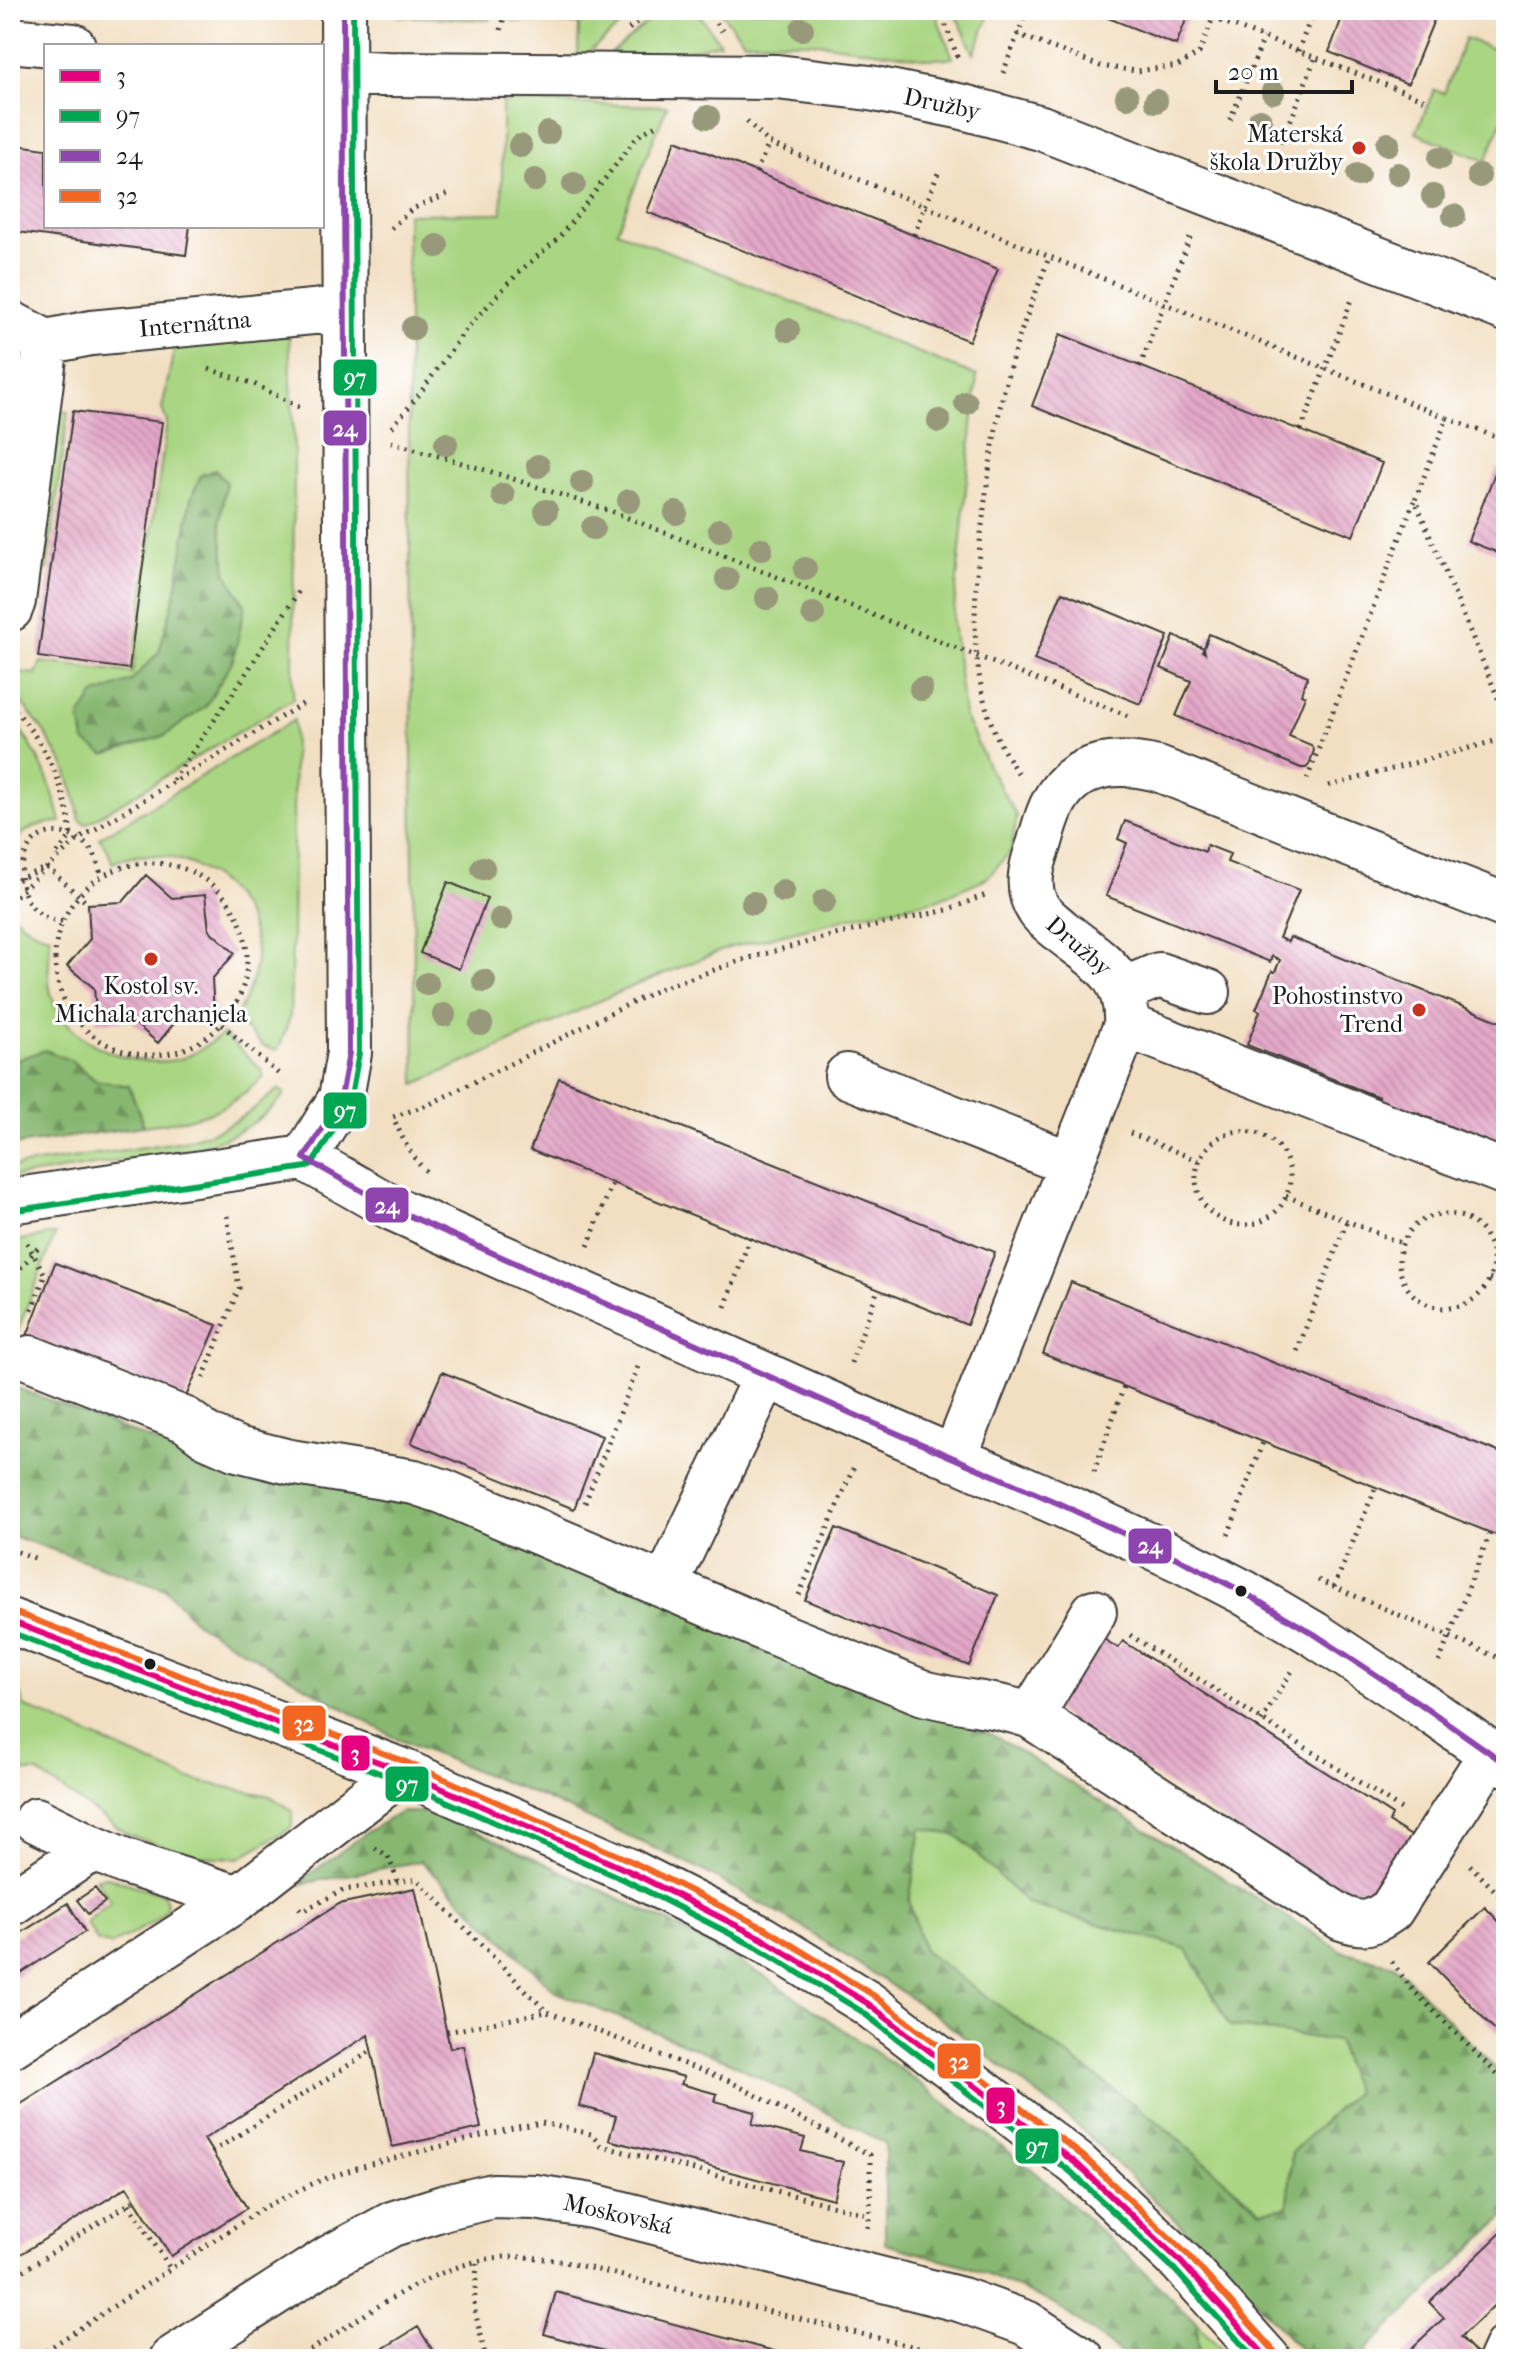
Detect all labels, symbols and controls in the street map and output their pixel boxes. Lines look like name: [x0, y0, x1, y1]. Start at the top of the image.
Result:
legend: [44, 44, 324, 228]
scale bar: [1216, 44, 1352, 94]
text: 20 m: [1228, 58, 1279, 86]
text: 3: [116, 62, 126, 90]
street label: Družby: [901, 82, 984, 126]
text: 97: [116, 102, 140, 130]
place label: Materská škola Družby: [1210, 120, 1344, 176]
marker: Materská škola Družby: [1350, 139, 1368, 157]
text: 24: [116, 142, 143, 170]
text: 32: [116, 182, 138, 210]
street label: Internátna: [138, 305, 253, 343]
line badge: 97: [332, 358, 378, 397]
text: 97: [343, 365, 366, 391]
line badge: 24: [322, 409, 368, 447]
text: 24: [333, 416, 358, 442]
street label: Družby: [1041, 910, 1118, 983]
marker: Kostol sv. Michala archanjela: [142, 950, 160, 968]
place label: Kostol sv. Michala archanjela: [55, 972, 248, 1028]
place label: Pohostinstvo Trend: [1272, 982, 1404, 1038]
marker: Pohostinstvo Trend: [1410, 1001, 1428, 1019]
line badge: 97: [322, 1091, 368, 1130]
text: 97: [333, 1098, 356, 1124]
line badge: 24: [364, 1186, 410, 1224]
text: 24: [375, 1193, 400, 1219]
line badge: 24: [1127, 1527, 1173, 1565]
text: 24: [1138, 1533, 1163, 1559]
unlabelled marker: [1233, 1583, 1249, 1599]
unlabelled marker: [142, 1656, 158, 1672]
line badge: 32: [281, 1704, 327, 1742]
text: 32: [294, 1711, 314, 1737]
line badge: 3: [340, 1734, 371, 1772]
text: 3: [350, 1741, 360, 1767]
line badge: 97: [384, 1765, 430, 1803]
text: 97: [395, 1772, 418, 1798]
line badge: 32: [936, 2042, 982, 2080]
text: 32: [949, 2049, 969, 2075]
line badge: 3: [985, 2086, 1016, 2125]
text: 3: [996, 2093, 1006, 2119]
line badge: 97: [1014, 2127, 1060, 2165]
text: 97: [1025, 2134, 1048, 2160]
street label: Moskovská: [561, 2188, 676, 2240]

